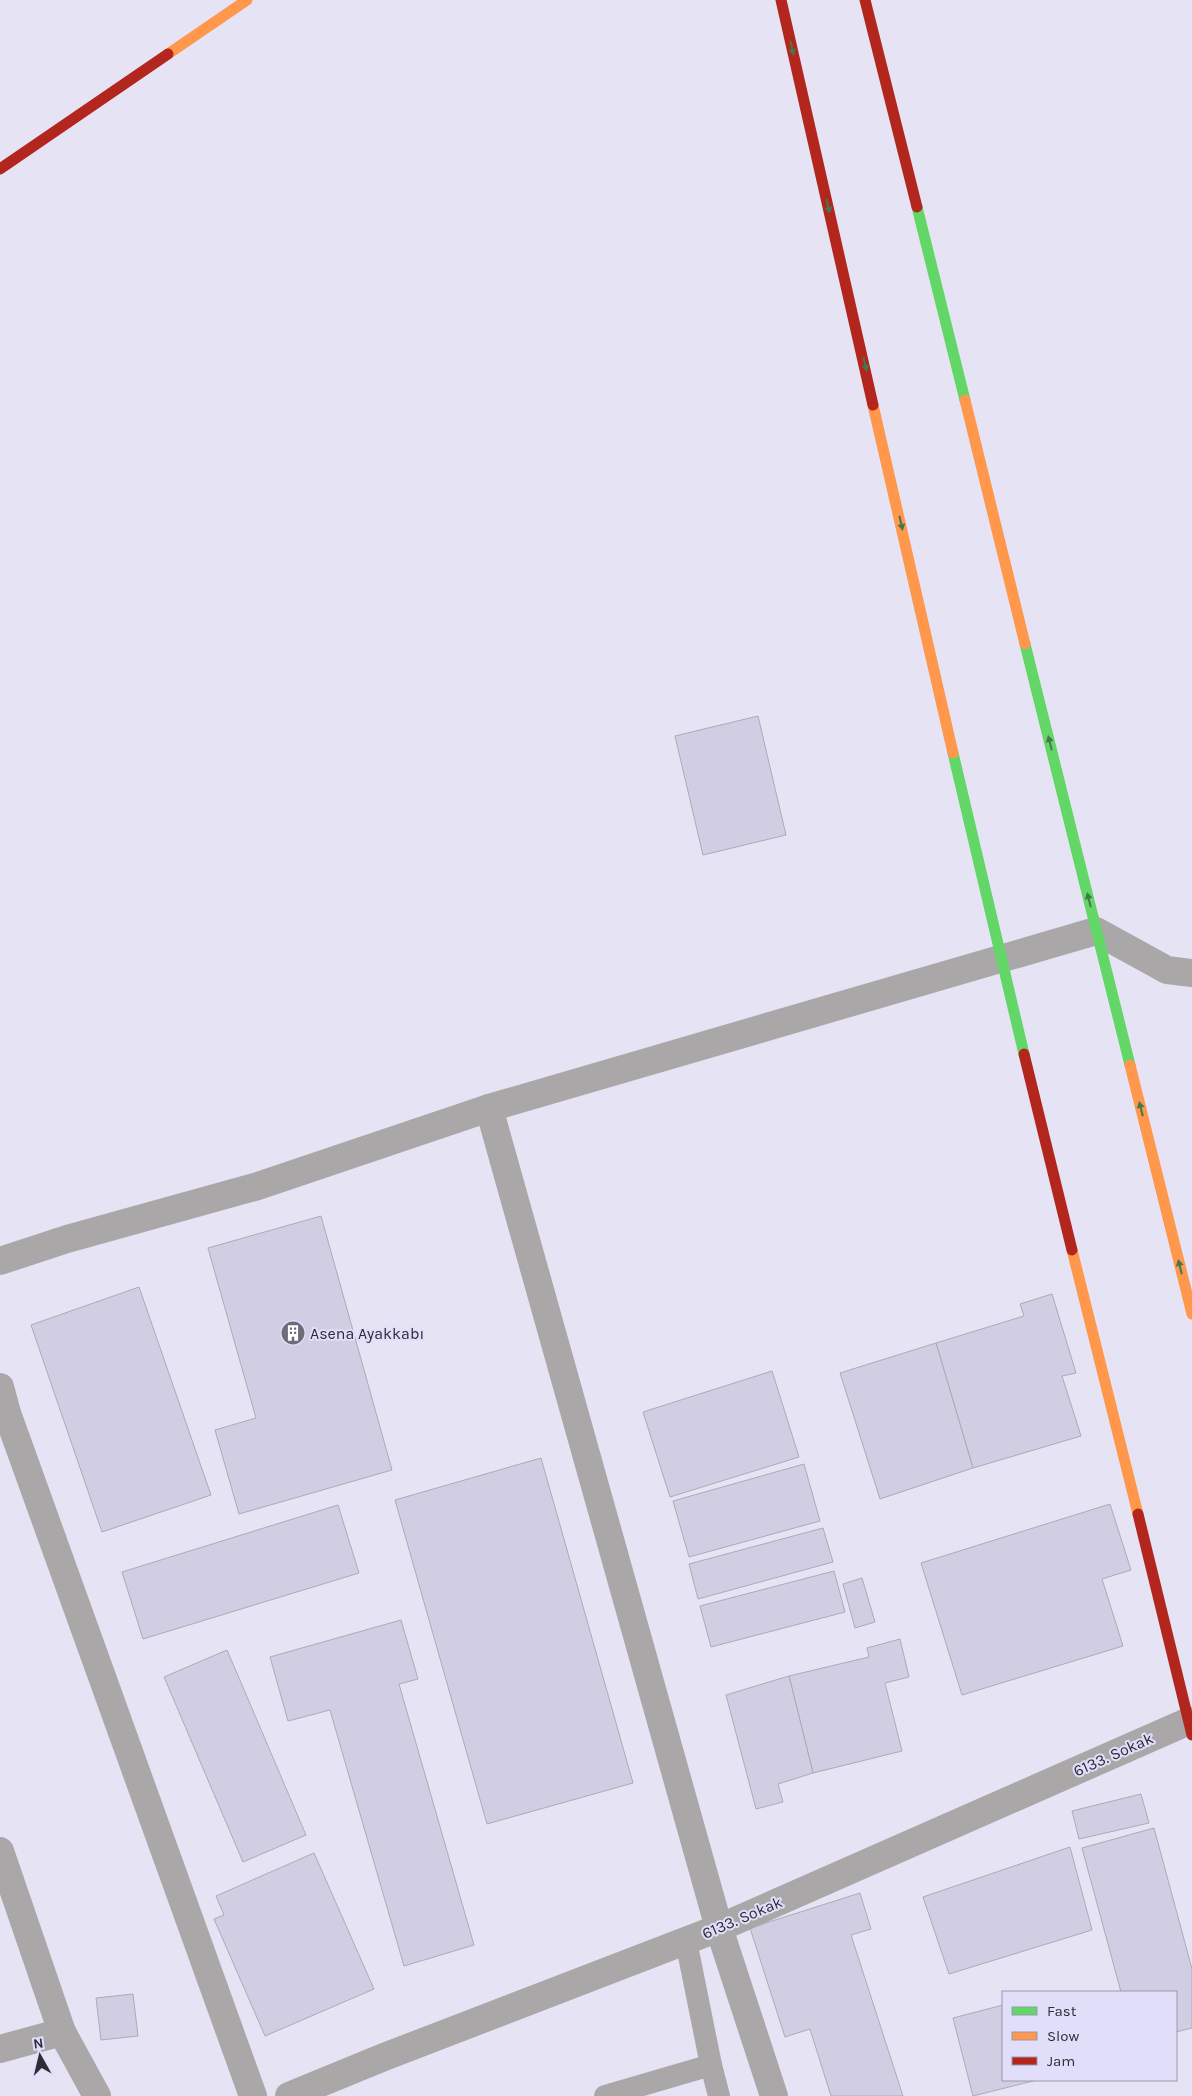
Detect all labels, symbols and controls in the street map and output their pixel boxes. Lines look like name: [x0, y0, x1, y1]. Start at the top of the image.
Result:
one-way arrow: [788, 40, 796, 55]
one-way arrow: [824, 198, 832, 213]
one-way arrow: [861, 357, 869, 372]
one-way arrow: [897, 515, 905, 530]
one-way arrow: [1046, 735, 1054, 750]
one-way arrow: [1085, 893, 1093, 908]
one-way arrow: [1137, 1101, 1145, 1116]
one-way arrow: [1176, 1259, 1184, 1274]
building icon: Asena Ayakkabı: [280, 1320, 306, 1346]
place label: Asena Ayakkabı: [310, 1324, 424, 1343]
street label: 6133. Sokak: [1070, 1728, 1156, 1780]
street label: 6133. Sokak: [699, 1892, 785, 1943]
legend: [1002, 1991, 1177, 2081]
text: Fast: [1047, 2002, 1077, 2020]
text: Slow: [1047, 2027, 1079, 2045]
north arrow: [15, 2031, 65, 2081]
text: N: [32, 2035, 44, 2053]
text: Jam: [1047, 2052, 1075, 2070]

